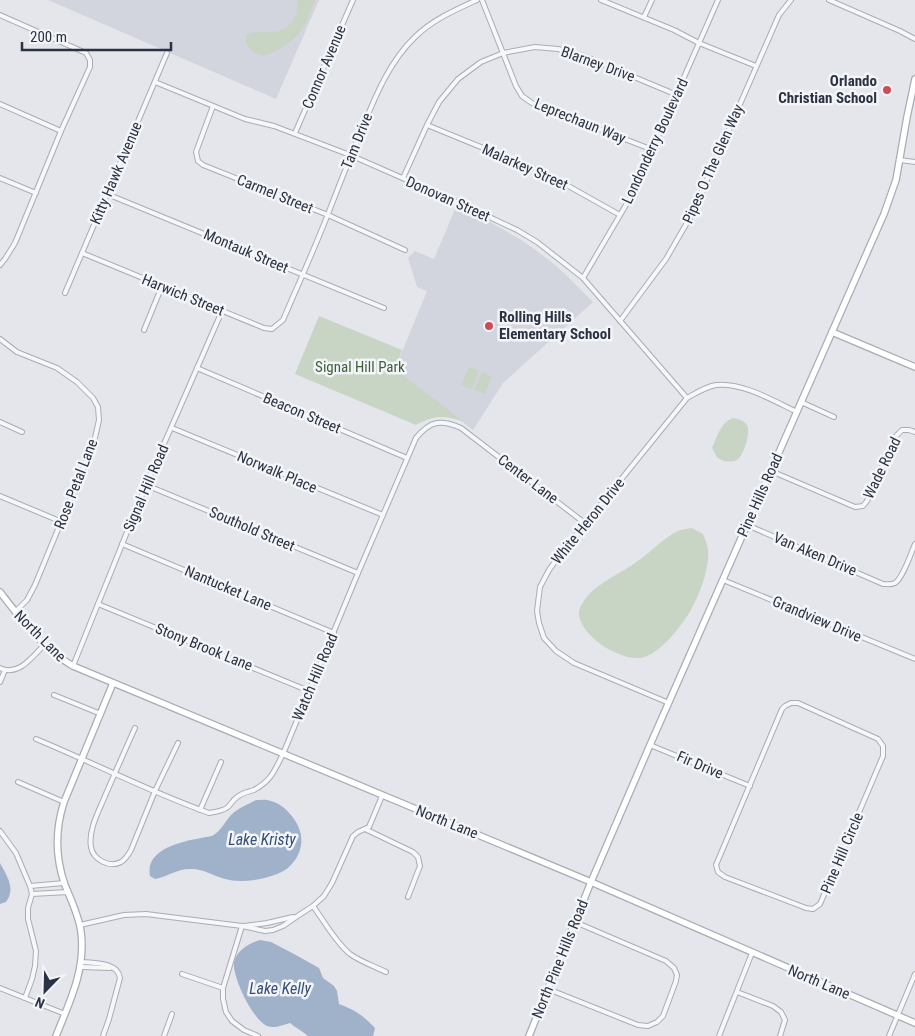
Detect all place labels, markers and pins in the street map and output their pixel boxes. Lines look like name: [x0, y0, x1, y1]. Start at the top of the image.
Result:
place label: Orlando Christian School: [778, 72, 877, 107]
marker: Orlando Christian School: [881, 84, 893, 96]
place label: Rolling Hills Elementary School: [499, 308, 611, 343]
marker: Rolling Hills Elementary School: [483, 320, 495, 332]

